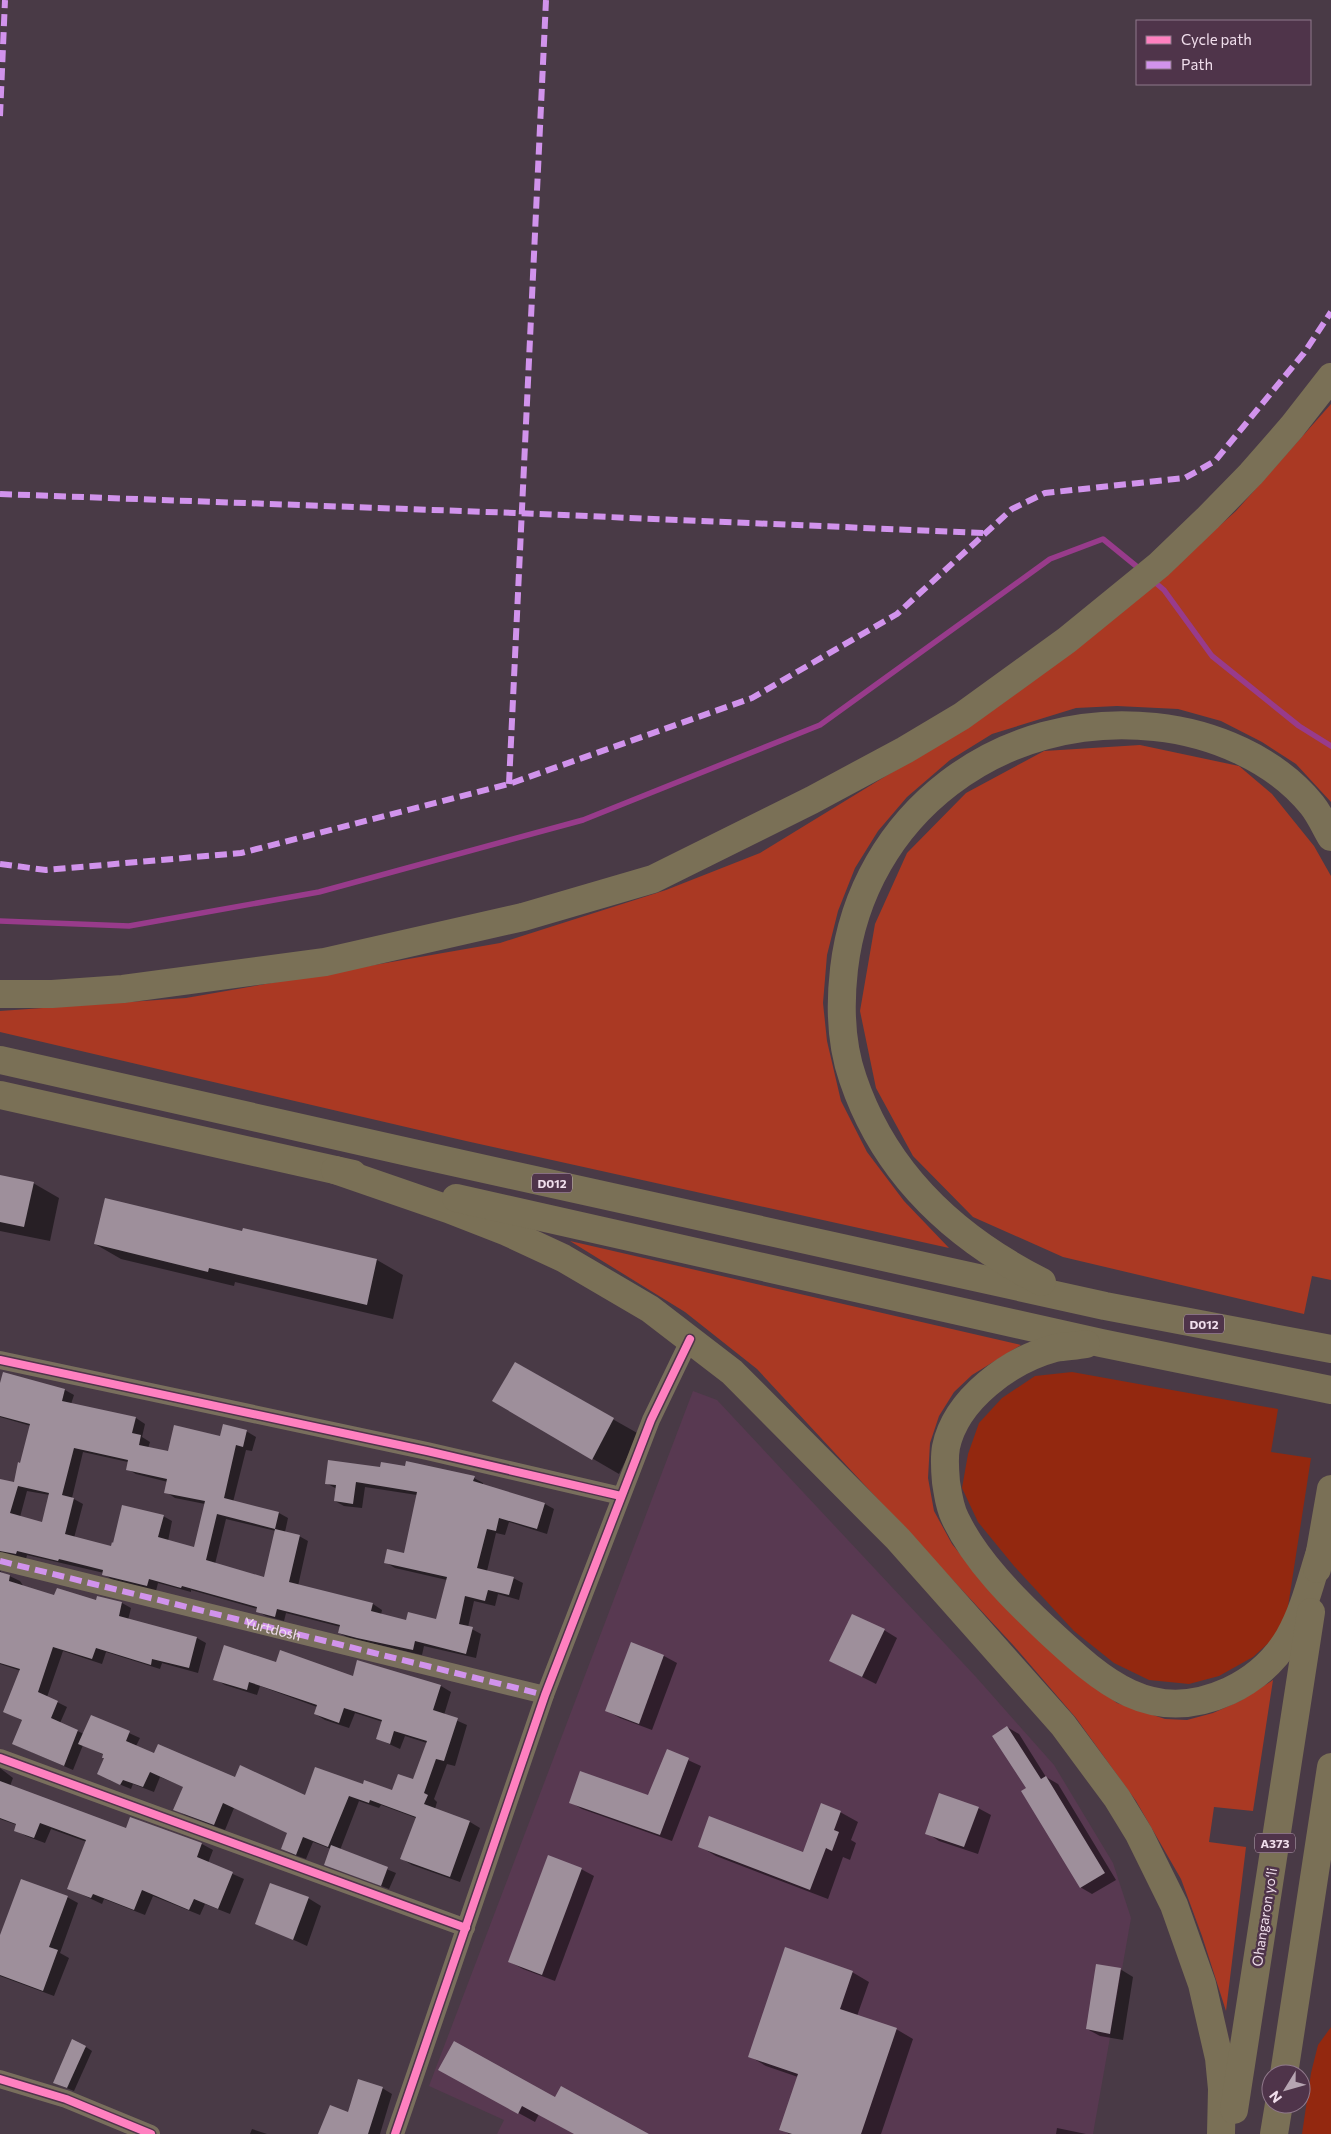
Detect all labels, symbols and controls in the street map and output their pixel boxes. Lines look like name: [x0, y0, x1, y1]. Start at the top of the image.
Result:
legend: [1136, 20, 1311, 85]
text: Cycle path: [1181, 30, 1252, 48]
text: Path: [1181, 55, 1213, 73]
road number: D012: [532, 1174, 572, 1192]
road number: D012: [1184, 1315, 1224, 1334]
street label: Yurtdosh: [243, 1613, 303, 1643]
road number: A373: [1255, 1834, 1295, 1852]
street label: Ohangaron yoʻli: [1248, 1866, 1280, 1968]
north arrow: [1261, 2064, 1311, 2114]
text: N: [1265, 2088, 1285, 2106]

